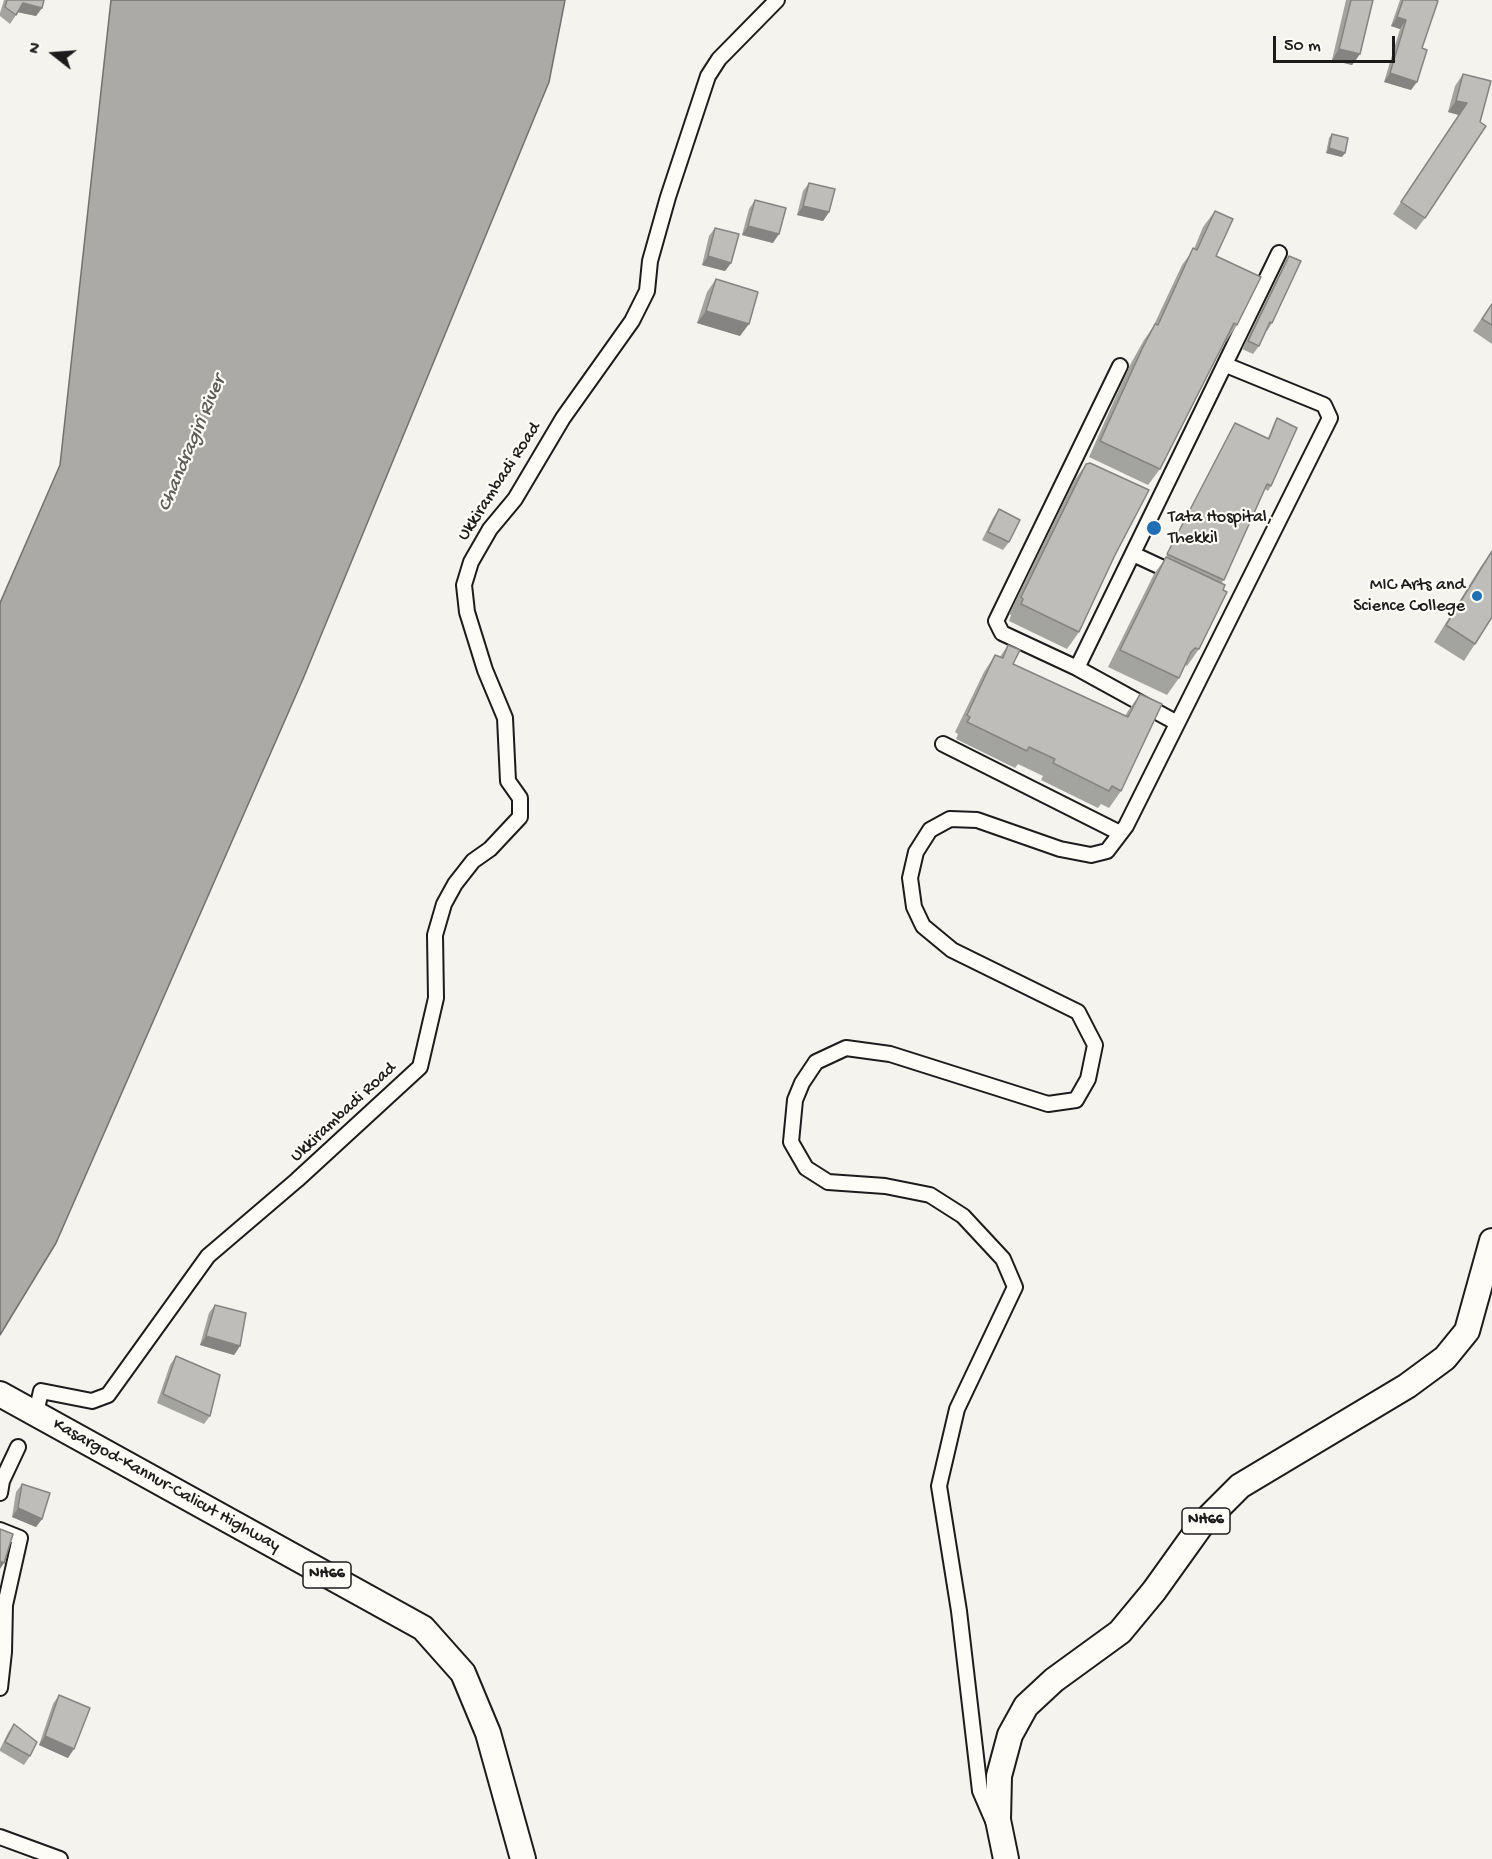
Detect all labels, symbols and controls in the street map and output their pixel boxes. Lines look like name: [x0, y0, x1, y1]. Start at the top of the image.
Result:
north arrow: [24, 24, 84, 84]
scale bar: [1276, 24, 1398, 62]
text: 50 m: [1284, 36, 1321, 57]
text: N: [26, 41, 47, 56]
water label: Chandragiri River: [154, 373, 232, 515]
street label: Ukkirambadi Road: [454, 419, 546, 545]
place label: Tata Hospital, Thekkil: [1168, 507, 1272, 550]
marker: Tata Hospital, Thekkil: [1145, 519, 1163, 537]
place label: MIC Arts and Science College: [1353, 575, 1465, 618]
marker: MIC Arts and Science College: [1470, 589, 1484, 603]
street label: Ukkirambadi Road: [287, 1058, 401, 1168]
street label: Kasargod-Kannur-Calicut Highway: [48, 1414, 284, 1558]
road number: NH66: [1182, 1508, 1230, 1534]
road number: NH66: [303, 1562, 351, 1588]

